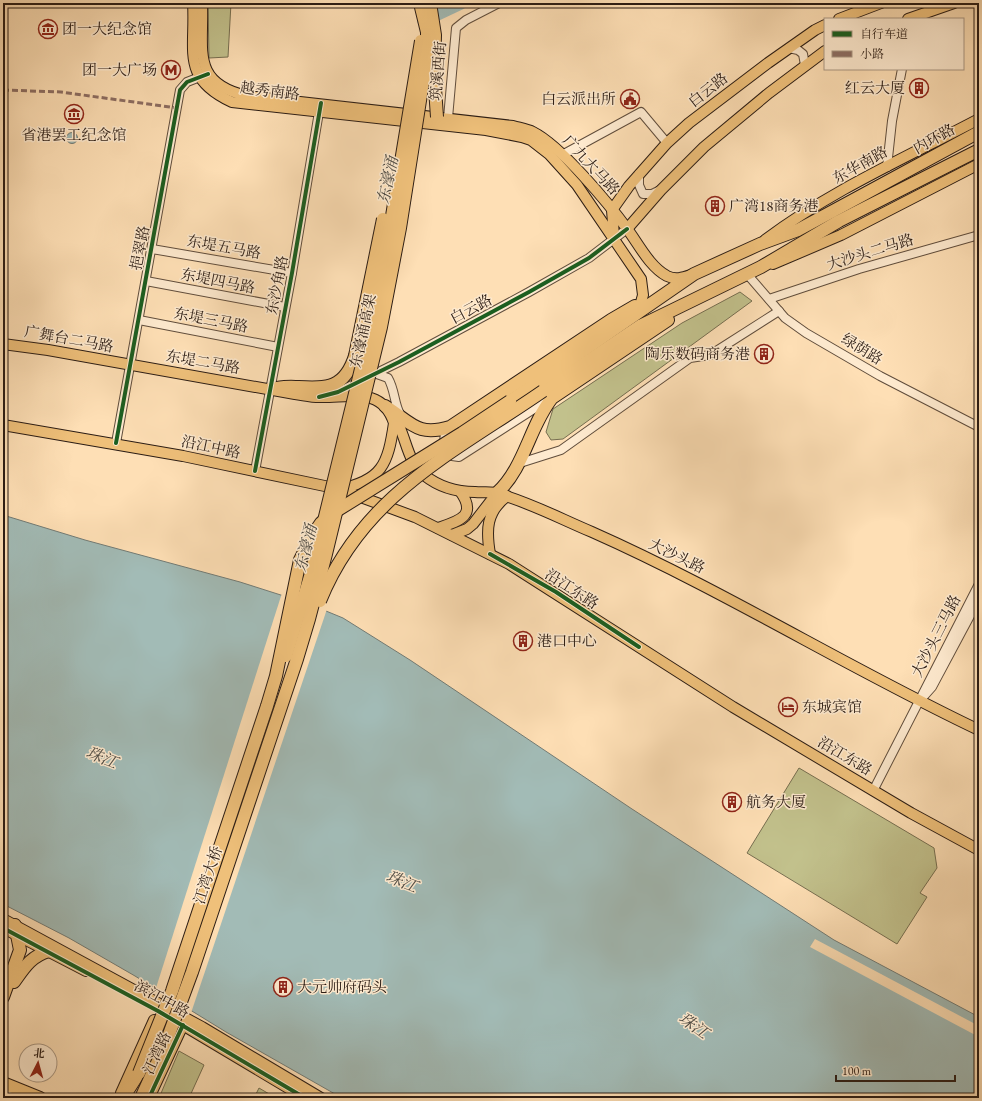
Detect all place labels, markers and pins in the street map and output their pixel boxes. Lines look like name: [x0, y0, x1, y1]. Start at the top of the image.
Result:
museum icon: 团一大纪念馆: [37, 18, 59, 40]
place label: 团一大纪念馆: [62, 19, 152, 38]
metro station icon: 团一大广场: [160, 59, 182, 81]
place label: 团一大广场: [82, 60, 157, 79]
building icon: 红云大厦: [908, 77, 930, 99]
place label: 红云大厦: [845, 78, 905, 97]
public building icon: 白云派出所: [619, 88, 641, 110]
place label: 白云派出所: [541, 89, 616, 108]
museum icon: 省港罢工纪念馆: [63, 103, 85, 125]
place label: 省港罢工纪念馆: [21, 125, 127, 144]
building icon: 广湾18商务港: [704, 195, 726, 217]
place label: 广湾18商务港: [729, 196, 818, 215]
building icon: 陶乐数码商务港: [753, 343, 775, 365]
place label: 陶乐数码商务港: [645, 344, 750, 363]
building icon: 港口中心: [512, 630, 534, 652]
place label: 港口中心: [537, 631, 597, 650]
hotel icon: 东城宾馆: [777, 696, 799, 718]
place label: 东城宾馆: [802, 697, 862, 716]
building icon: 航务大厦: [721, 791, 743, 813]
place label: 航务大厦: [746, 792, 806, 811]
building icon: 大元帅府码头: [272, 976, 294, 998]
place label: 大元帅府码头: [297, 977, 387, 996]

